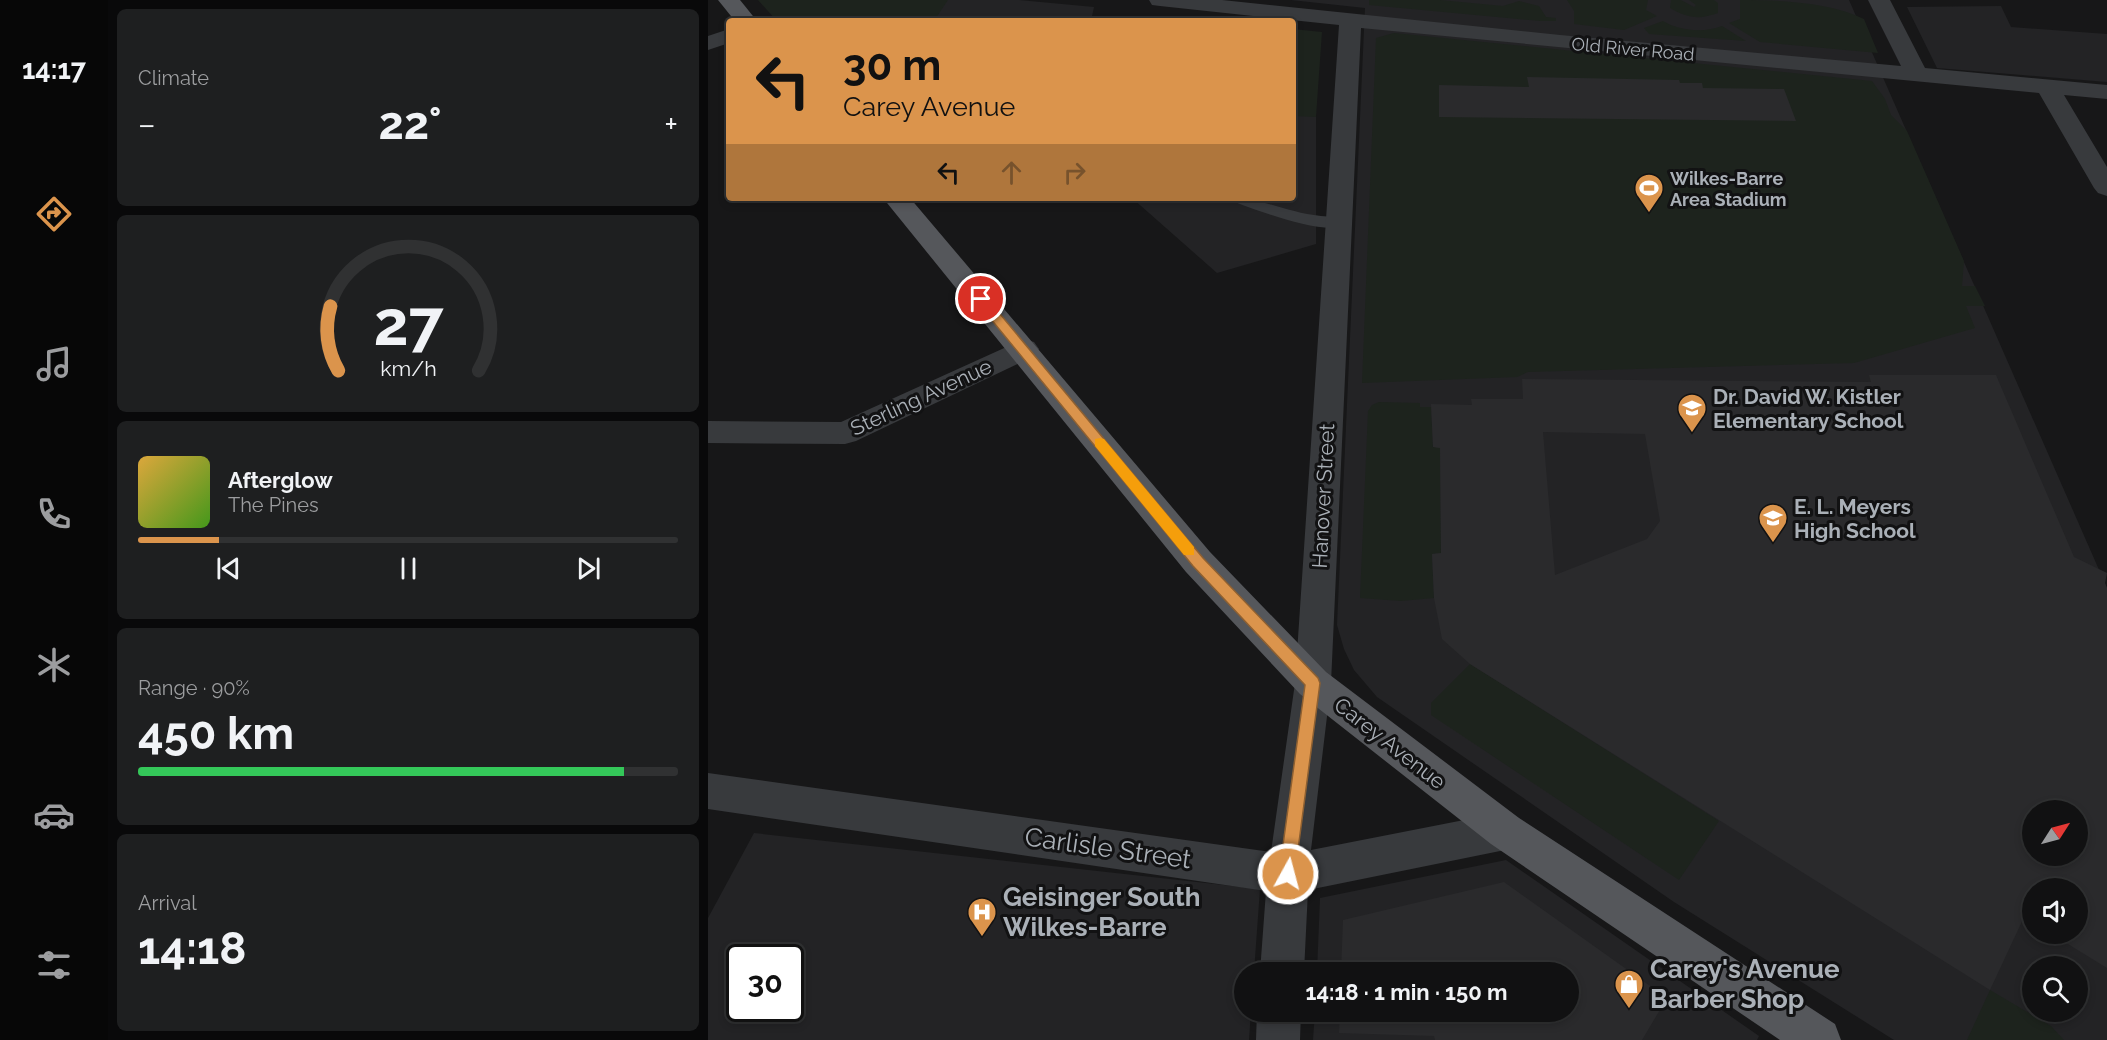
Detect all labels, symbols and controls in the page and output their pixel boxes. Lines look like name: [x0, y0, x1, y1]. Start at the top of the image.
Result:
street label: Old River Road: [1571, 33, 1695, 65]
text: 30 m: [843, 41, 941, 90]
icon: left: [744, 42, 822, 120]
text: 14:17: [22, 54, 86, 85]
text: Climate: [138, 66, 209, 90]
text: Carey Avenue: [843, 91, 1015, 122]
text: 22°: [378, 97, 442, 150]
text: −: [138, 105, 156, 144]
text: +: [664, 105, 678, 144]
icon: left: [932, 156, 965, 189]
icon: ahead: [995, 156, 1028, 189]
icon: right: [1058, 156, 1091, 189]
place label: Wilkes-Barre Area Stadium: [1670, 168, 1787, 210]
sports icon: Wilkes-Barre Area Stadium: [1633, 172, 1665, 214]
icon: directions: [33, 193, 75, 235]
pin: [955, 273, 1006, 324]
icon: arrive: [964, 282, 997, 315]
text: 27: [373, 286, 444, 360]
icon: music: [33, 343, 75, 385]
street label: Sterling Avenue: [846, 353, 996, 441]
text: km/h: [380, 356, 436, 381]
place label: Dr. David W. Kistler Elementary School: [1713, 384, 1904, 433]
school or university icon: Dr. David W. Kistler Elementary School: [1676, 392, 1708, 434]
street label: Hanover Street: [1307, 423, 1339, 569]
text: Afterglow: [228, 467, 333, 493]
icon: phone: [33, 493, 75, 535]
text: The Pines: [228, 493, 319, 517]
place label: E. L. Meyers High School: [1794, 494, 1916, 543]
school or university icon: E. L. Meyers High School: [1757, 502, 1789, 544]
icon: previous: [212, 552, 245, 585]
icon: pause: [392, 552, 425, 585]
icon: next: [572, 552, 605, 585]
icon: climate: [33, 644, 75, 686]
text: Range · 90%: [138, 676, 250, 700]
street label: Carey Avenue: [1329, 692, 1451, 794]
text: 450 km: [138, 707, 294, 760]
icon: car: [33, 794, 75, 836]
north arrow: [2022, 800, 2088, 866]
map controls: [2022, 800, 2088, 1022]
street label: Carlisle Street: [1023, 821, 1193, 875]
position arrow: [1256, 842, 1320, 906]
button: sound: [2022, 878, 2088, 944]
place label: Geisinger South Wilkes-Barre: [1003, 882, 1200, 942]
text: Arrival: [138, 891, 197, 915]
hospital icon: Geisinger South Wilkes-Barre: [966, 896, 998, 938]
text: 14:18: [138, 922, 246, 975]
icon: filters: [33, 944, 75, 986]
speed limit sign: 30: [726, 944, 804, 1022]
place label: Carey's Avenue Barber Shop: [1650, 954, 1840, 1014]
button: search: [2022, 956, 2088, 1022]
shop icon: Carey's Avenue Barber Shop: [1613, 968, 1645, 1010]
text: 14:18 · 1 min · 150 m: [1306, 979, 1507, 1005]

